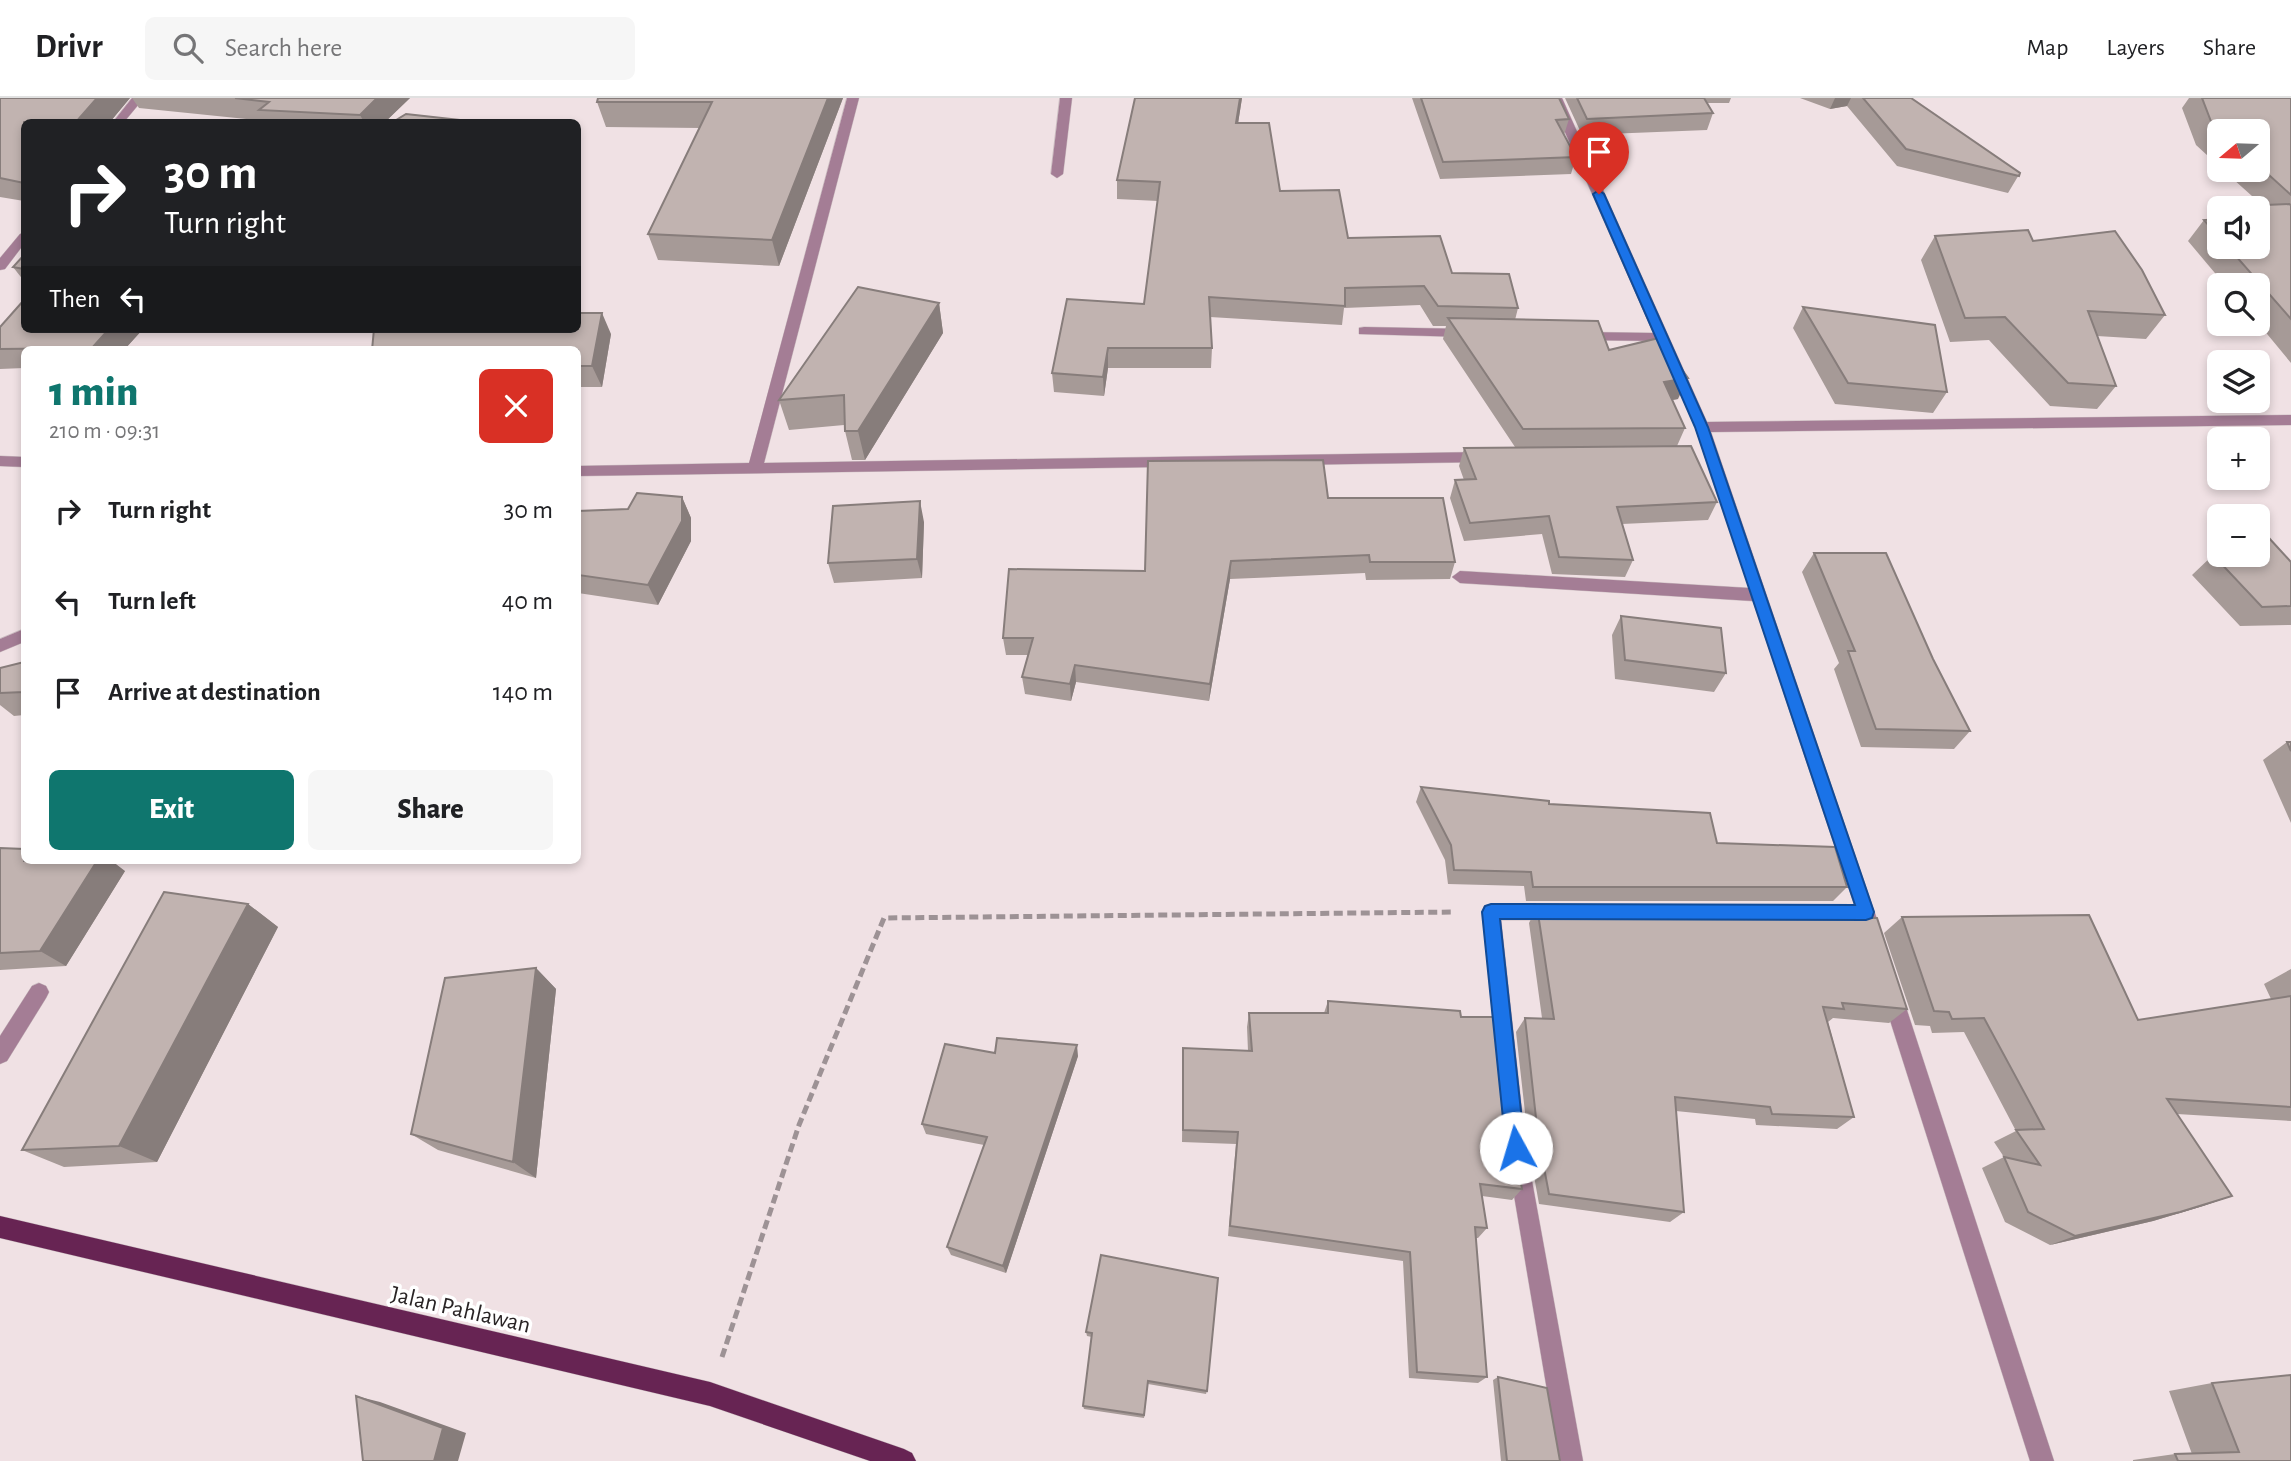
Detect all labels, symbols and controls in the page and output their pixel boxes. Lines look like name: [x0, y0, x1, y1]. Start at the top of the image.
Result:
search box: [145, 17, 635, 80]
icon: search: [169, 29, 207, 67]
text: Drivr: [35, 31, 103, 64]
text: Search here: [225, 35, 342, 61]
text: Map: [2026, 36, 2068, 60]
text: Layers: [2106, 36, 2165, 60]
text: Share: [2203, 36, 2256, 60]
north arrow: [2207, 119, 2270, 182]
map controls: [2207, 119, 2270, 567]
pin: [1569, 122, 1629, 194]
icon: arrive: [1580, 133, 1618, 171]
icon: right: [49, 147, 140, 238]
text: 30 m: [164, 149, 258, 198]
button: sound: [2207, 196, 2270, 259]
text: Turn right: [164, 207, 286, 239]
button: search: [2207, 273, 2270, 336]
icon: left: [114, 280, 152, 318]
text: Then: [49, 286, 100, 312]
button: layers: [2207, 350, 2270, 413]
button: close: [479, 369, 553, 443]
text: 1 min: [49, 371, 138, 413]
text: 210 m · 09:31: [49, 420, 160, 443]
button: +: [2207, 427, 2270, 490]
icon: right: [49, 492, 87, 530]
text: Turn right: [108, 497, 211, 523]
text: 30 m: [503, 497, 553, 523]
button: −: [2207, 504, 2270, 567]
icon: left: [49, 583, 87, 621]
text: Turn left: [108, 588, 196, 614]
text: 40 m: [502, 588, 553, 614]
icon: arrive: [49, 674, 87, 712]
text: Arrive at destination: [108, 679, 321, 705]
text: 140 m: [493, 679, 553, 705]
button: Exit: [49, 770, 294, 850]
button: Share: [308, 770, 553, 850]
position arrow: [1479, 1111, 1553, 1185]
street label: Jalan Pahlawan: [389, 1282, 533, 1338]

